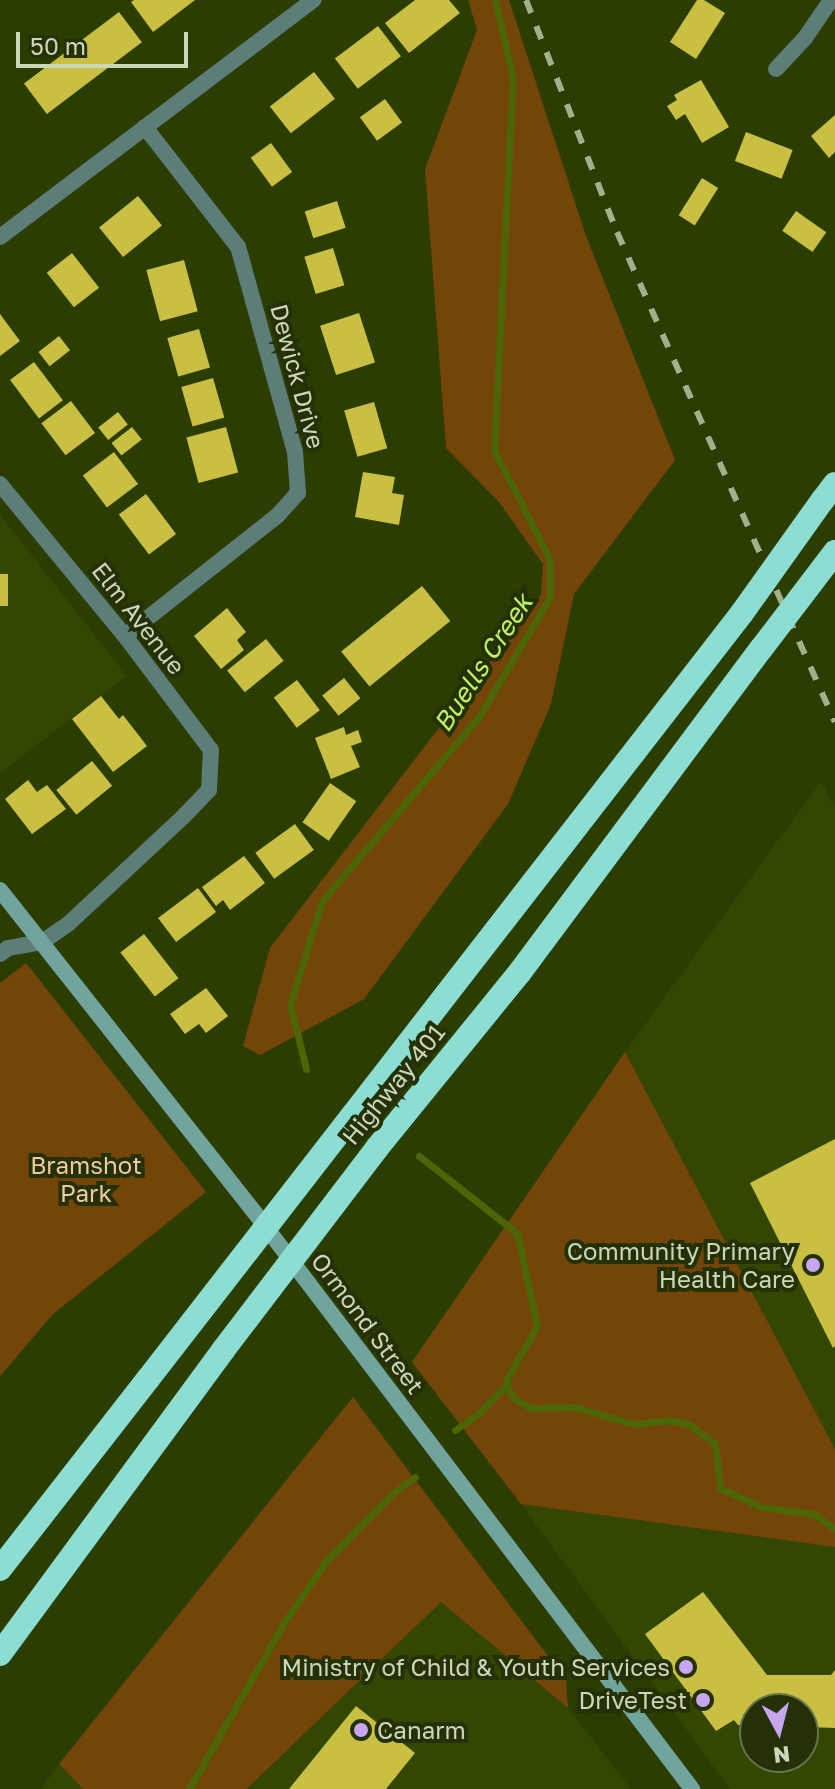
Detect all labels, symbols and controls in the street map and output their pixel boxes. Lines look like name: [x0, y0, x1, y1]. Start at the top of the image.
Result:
scale bar: [20, 16, 192, 66]
text: 50 m: [30, 31, 86, 60]
street label: Dewick Drive: [265, 301, 331, 451]
street label: Elm Avenue: [86, 556, 192, 680]
water label: Buells Creek: [427, 588, 539, 738]
street label: Highway 401: [336, 1018, 450, 1150]
park label: Bramshot Park: [30, 1151, 142, 1207]
place label: Community Primary Health Care: [567, 1237, 795, 1293]
street label: Ormond Street: [306, 1247, 430, 1399]
marker: Community Primary Health Care: [802, 1254, 824, 1276]
place label: Ministry of Child & Youth Services: [282, 1653, 670, 1681]
marker: Ministry of Child & Youth Services: [677, 1658, 695, 1676]
place label: DriveTest: [579, 1686, 687, 1714]
marker: DriveTest: [694, 1691, 712, 1709]
north arrow: [739, 1693, 819, 1773]
place label: Canarm: [377, 1716, 466, 1744]
marker: Canarm: [352, 1721, 370, 1739]
text: N: [772, 1741, 792, 1770]

